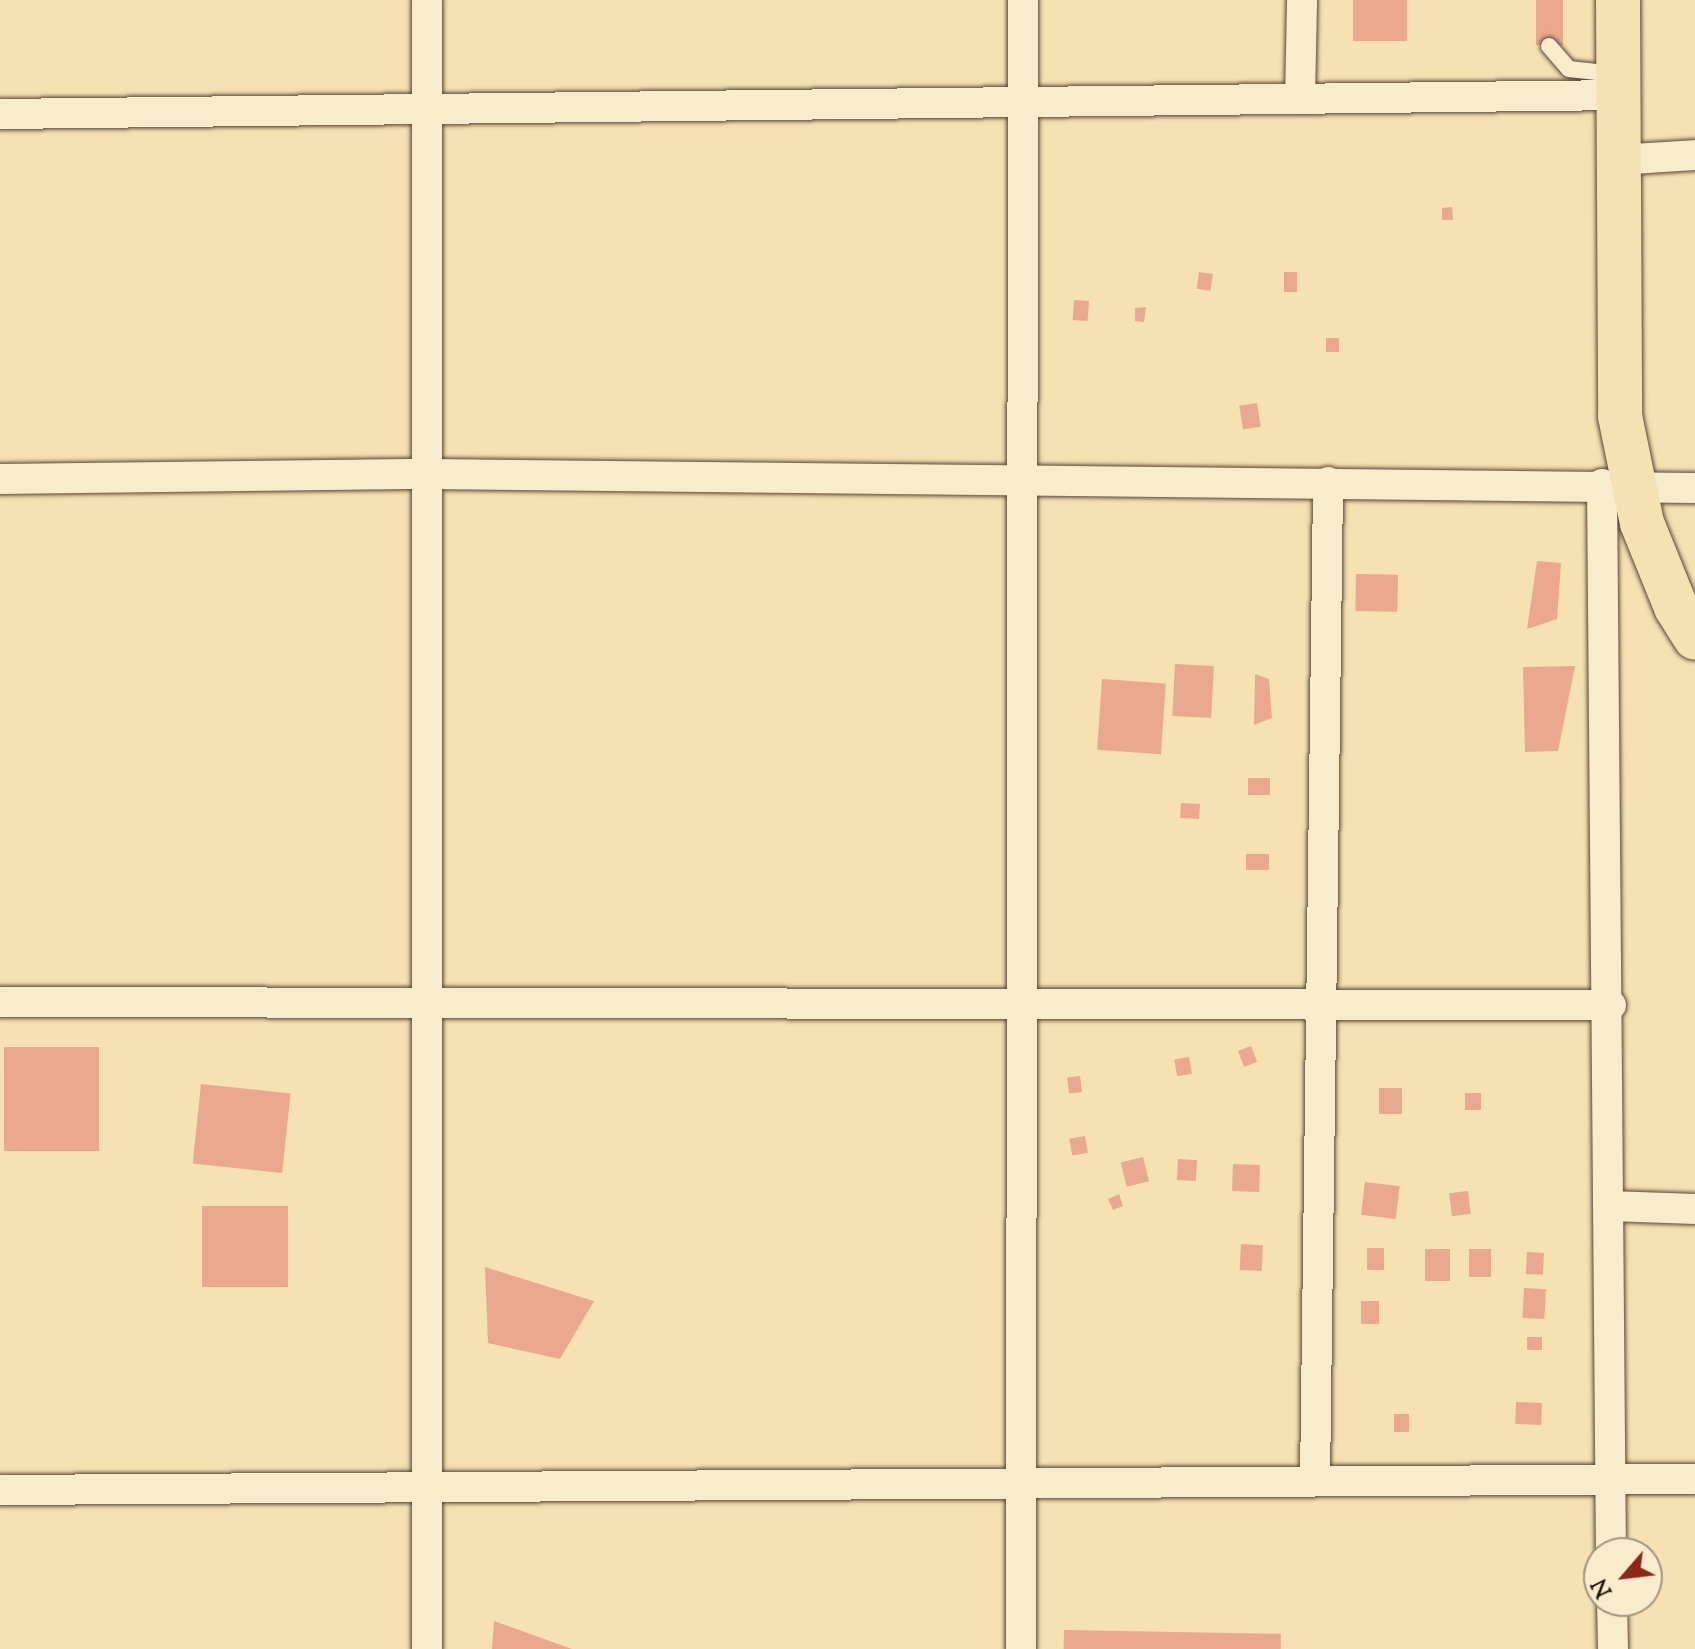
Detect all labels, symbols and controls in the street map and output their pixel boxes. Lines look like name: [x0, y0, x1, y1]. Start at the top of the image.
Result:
north arrow: [1583, 1537, 1663, 1617]
text: N: [1585, 1572, 1622, 1603]

